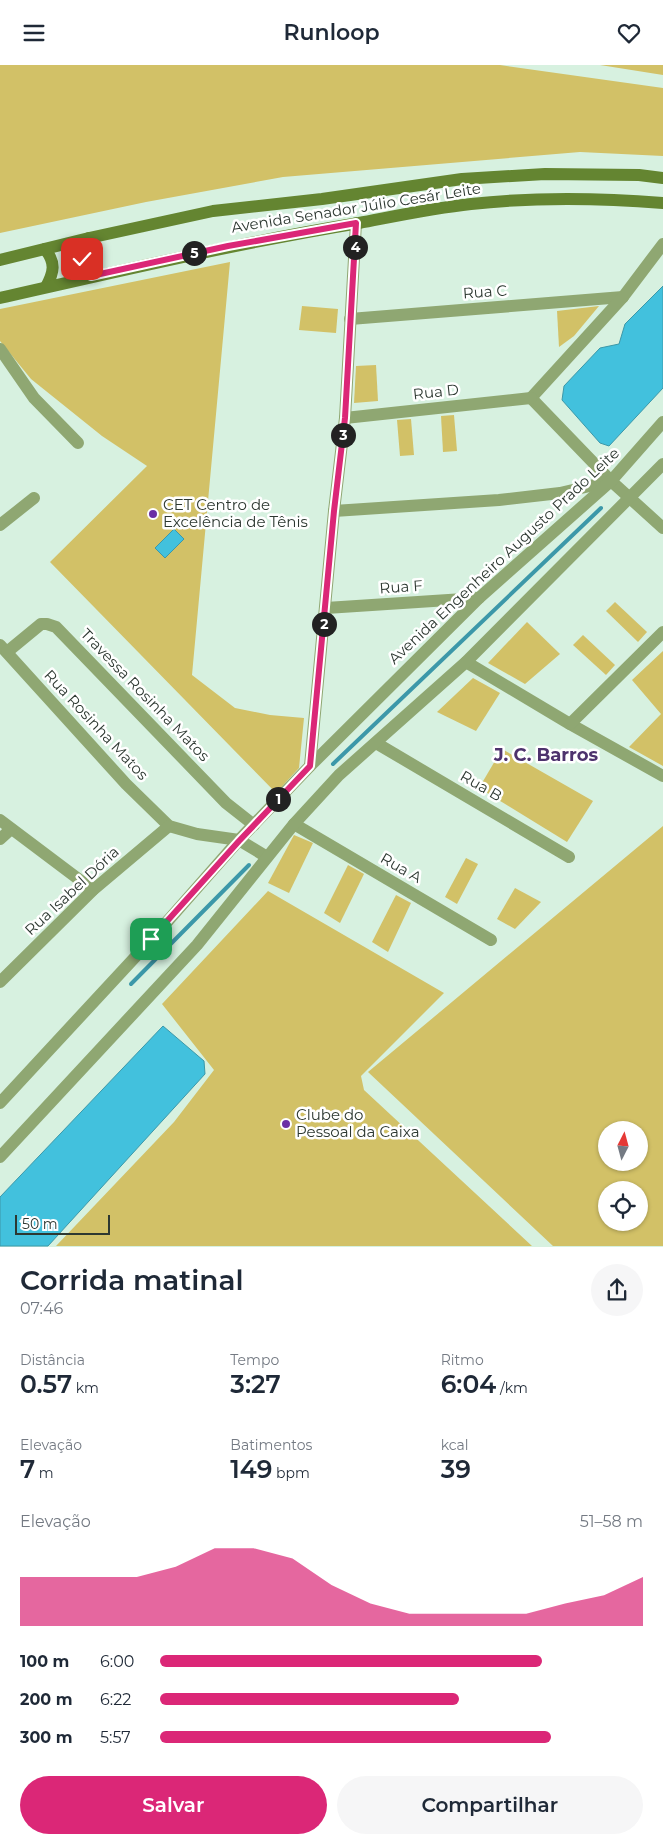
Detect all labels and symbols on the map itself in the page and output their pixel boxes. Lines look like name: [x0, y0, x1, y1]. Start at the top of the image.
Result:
street label: Avenida Senador Júlio Cesár Leite: [230, 178, 482, 237]
pin: 4: [342, 235, 368, 259]
pin: [61, 238, 103, 280]
pin: 5: [182, 241, 206, 265]
street label: Rua C: [462, 280, 508, 303]
street label: Rua D: [412, 380, 460, 403]
pin: 3: [330, 423, 356, 447]
street label: Avenida Engenheiro Augusto Prado Leite: [384, 443, 623, 668]
place label: CET Centro de Excelência de Tênis: [163, 495, 308, 531]
marker: CET Centro de Excelência de Tênis: [147, 508, 159, 520]
street label: Rua F: [379, 576, 423, 597]
pin: 2: [312, 611, 336, 637]
street label: Travessa Rosinha Matos: [77, 624, 214, 765]
street label: Rua Rosinha Matos: [40, 665, 152, 784]
district label: J. C. Barros: [493, 744, 598, 766]
street label: Rua B: [457, 766, 505, 805]
pin: 1: [266, 787, 290, 811]
street label: Rua Isabel Dória: [20, 842, 123, 939]
street label: Rua A: [377, 848, 425, 887]
pin: [130, 918, 172, 960]
place label: Clube do Pessoal da Caixa: [296, 1105, 420, 1141]
marker: Clube do Pessoal da Caixa: [280, 1118, 292, 1130]
north arrow: [598, 1121, 648, 1171]
scale bar: [15, 1211, 110, 1235]

